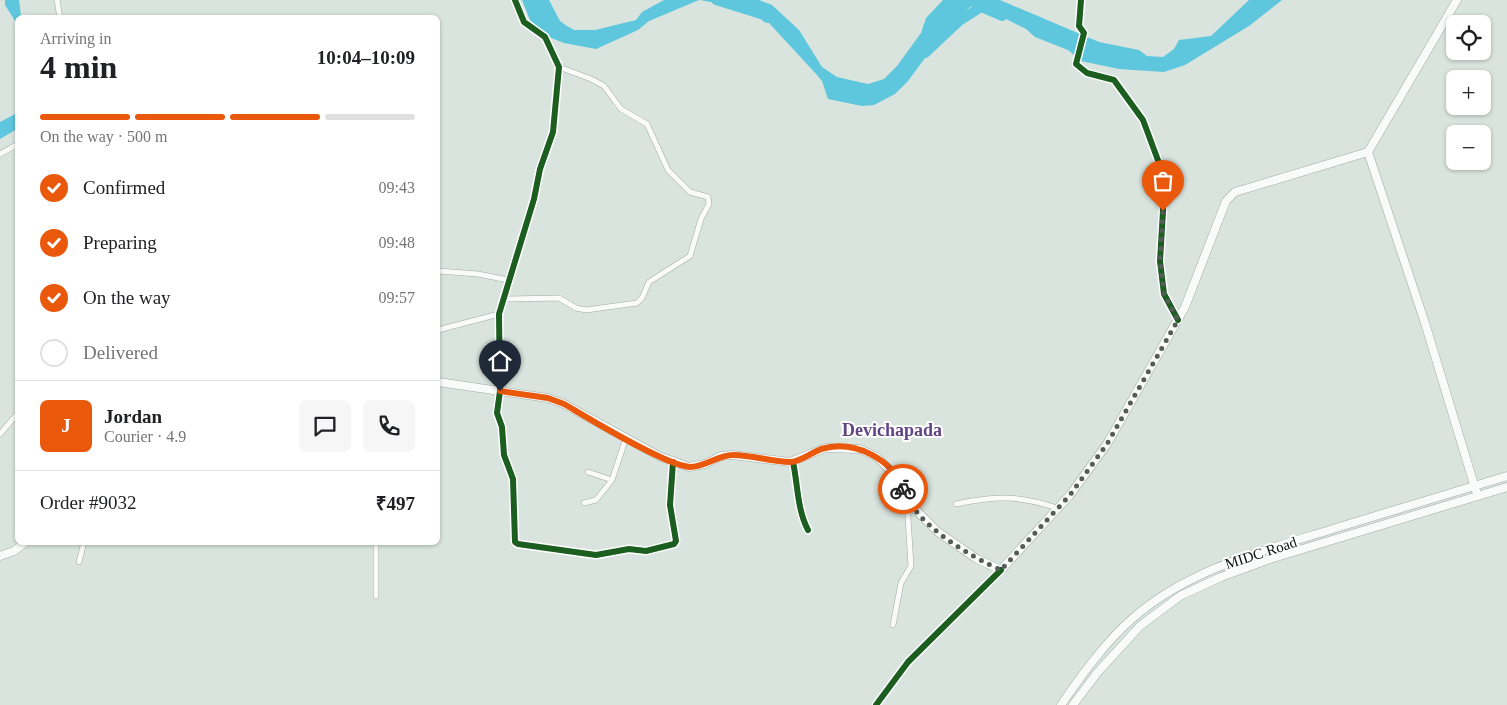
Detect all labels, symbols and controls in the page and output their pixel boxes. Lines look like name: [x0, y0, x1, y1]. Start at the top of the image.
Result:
map controls: [1446, 15, 1491, 170]
button: locate: [1446, 15, 1491, 60]
text: Arriving in: [40, 30, 112, 47]
text: 10:04–10:09: [317, 47, 415, 68]
text: 4 min: [40, 49, 117, 85]
button: +: [1446, 70, 1491, 115]
button: −: [1446, 125, 1491, 170]
text: On the way · 500 m: [40, 128, 168, 145]
pin: [1142, 160, 1184, 211]
icon: bag: [1149, 167, 1177, 195]
icon: check: [40, 174, 68, 202]
text: Confirmed: [83, 177, 165, 198]
text: 09:43: [379, 179, 415, 196]
icon: check: [40, 229, 68, 257]
text: Preparing: [83, 232, 157, 253]
text: 09:48: [379, 234, 415, 251]
icon: check: [40, 284, 68, 312]
text: On the way: [83, 287, 171, 308]
text: 09:57: [379, 289, 415, 306]
pin: [479, 340, 521, 391]
text: Delivered: [83, 342, 158, 363]
icon: home: [486, 347, 514, 375]
button: chat: [299, 400, 351, 452]
button: phone: [363, 400, 415, 452]
text: Jordan: [104, 406, 162, 427]
text: J: [61, 415, 71, 436]
district label: Devichapada: [842, 420, 942, 440]
text: Courier · 4.9: [104, 428, 186, 445]
courier: [878, 464, 928, 514]
icon: bike: [889, 475, 917, 503]
text: Order #9032: [40, 492, 137, 513]
text: ₹497: [376, 493, 415, 514]
street label: MIDC Road: [1223, 534, 1299, 572]

